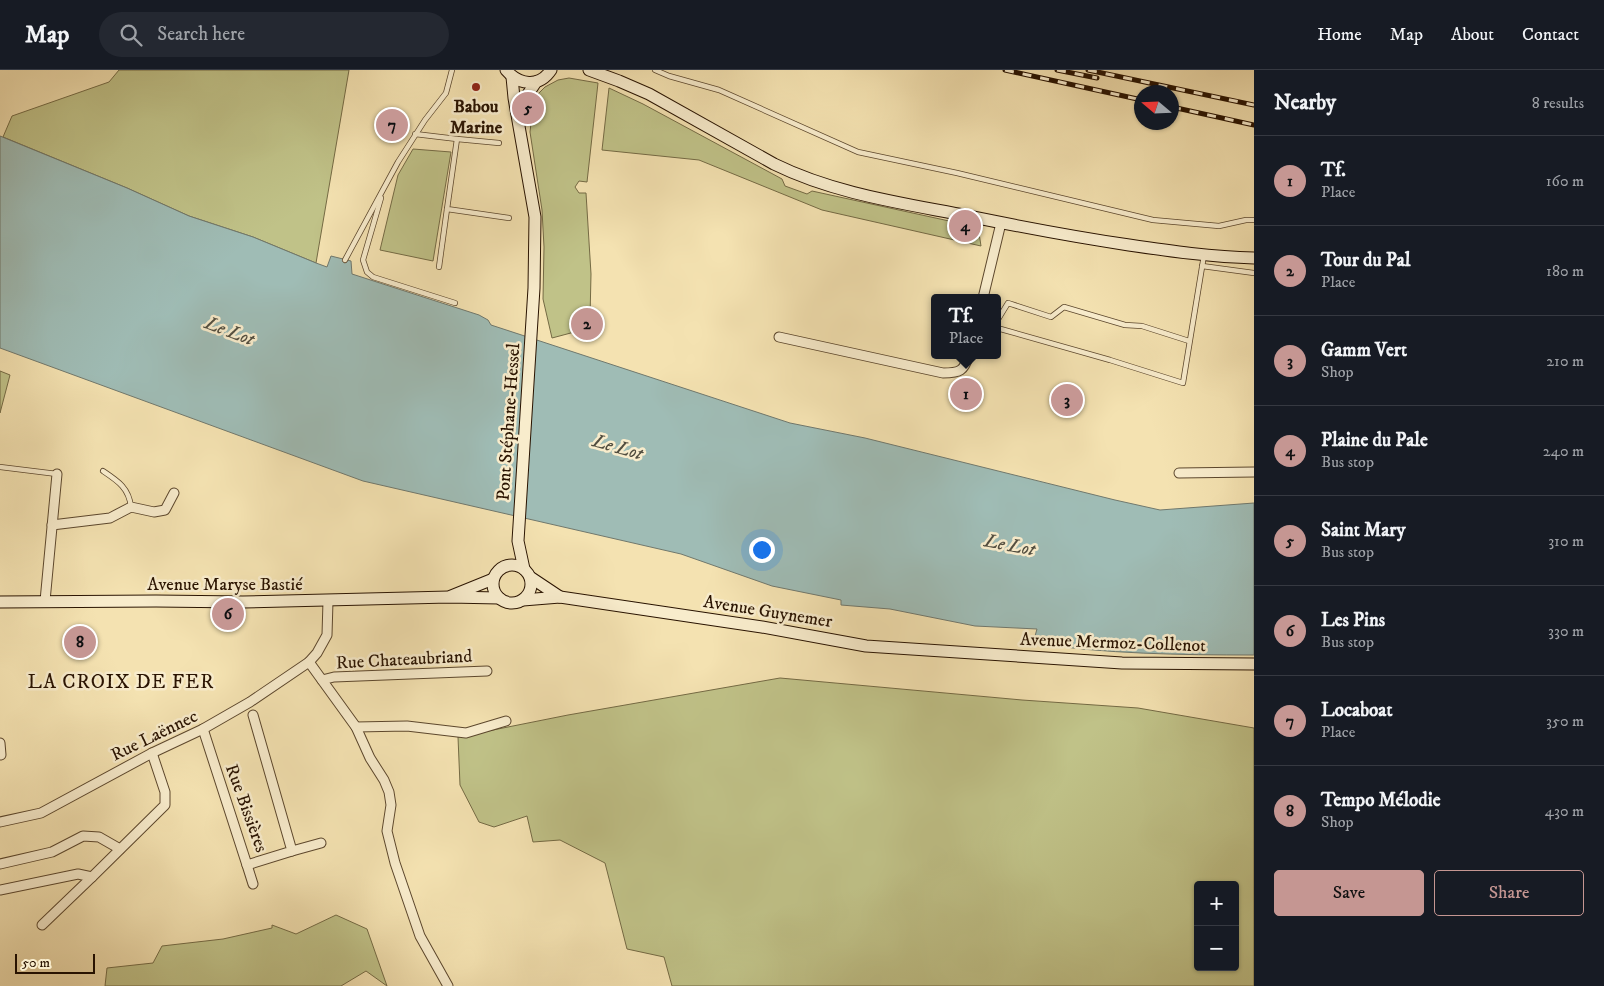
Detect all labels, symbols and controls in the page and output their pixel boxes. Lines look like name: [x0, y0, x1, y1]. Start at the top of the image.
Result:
search box: [99, 12, 449, 57]
text: Map: [25, 20, 69, 50]
icon: search: [117, 21, 145, 49]
text: Search here: [157, 23, 245, 46]
text: Home: [1317, 24, 1362, 46]
text: Map: [1390, 24, 1423, 46]
text: About: [1451, 24, 1494, 46]
text: Contact: [1522, 24, 1579, 46]
marker: Babou Marine: [470, 81, 482, 93]
north arrow: [1134, 85, 1179, 130]
pin: 5: [512, 89, 544, 127]
text: Nearby: [1274, 90, 1336, 116]
text: 8 results: [1532, 93, 1584, 113]
place label: Babou Marine: [450, 96, 503, 139]
pin: 7: [376, 106, 408, 144]
text: Tf.: [1321, 159, 1346, 182]
text: 1: [1287, 171, 1293, 191]
text: 160 m: [1546, 171, 1584, 191]
text: Place: [1321, 182, 1355, 202]
pin: 4: [949, 207, 981, 245]
text: Tour du Pal: [1321, 249, 1410, 272]
text: 2: [1286, 261, 1294, 281]
text: 180 m: [1546, 261, 1584, 281]
text: Place: [1321, 272, 1355, 292]
popup: [931, 294, 1001, 359]
pin: 2: [571, 305, 603, 343]
text: Tf.: [949, 305, 974, 328]
water label: Le Lot: [201, 311, 258, 352]
text: Place: [949, 328, 983, 348]
text: Gamm Vert: [1321, 339, 1407, 362]
street label: Pont Stéphane-Hessel: [493, 342, 526, 502]
text: 3: [1287, 351, 1293, 371]
text: 210 m: [1546, 351, 1584, 371]
text: Shop: [1321, 362, 1354, 382]
pin: 1: [950, 375, 982, 413]
pin: 3: [1051, 381, 1083, 419]
water label: Le Lot: [589, 429, 646, 466]
text: Plaine du Pale: [1321, 429, 1428, 452]
text: 4: [1285, 441, 1295, 461]
text: 240 m: [1543, 441, 1584, 461]
text: Bus stop: [1321, 452, 1374, 472]
text: Saint Mary: [1321, 519, 1405, 542]
water label: Le Lot: [982, 529, 1038, 562]
text: 5: [1286, 531, 1294, 551]
text: 310 m: [1548, 531, 1584, 551]
your location: [749, 537, 775, 563]
text: Bus stop: [1321, 542, 1374, 562]
street label: Avenue Maryse Bastié: [147, 574, 303, 596]
street label: Avenue Guynemer: [702, 591, 834, 633]
pin: 6: [212, 595, 244, 633]
text: Les Pins: [1321, 609, 1385, 632]
text: 6: [1286, 621, 1294, 641]
text: 330 m: [1548, 621, 1584, 641]
pin: 8: [64, 623, 96, 661]
street label: Avenue Mermoz-Collenot: [1020, 629, 1207, 657]
text: Bus stop: [1321, 632, 1374, 652]
street label: Rue Chateaubriand: [335, 645, 473, 675]
district label: LA CROIX DE FER: [27, 670, 215, 695]
text: Locaboat: [1321, 699, 1392, 722]
street label: Rue Laënnec: [107, 705, 202, 766]
text: 7: [1286, 711, 1294, 731]
text: 350 m: [1546, 711, 1584, 731]
text: Place: [1321, 722, 1355, 742]
street label: Rue Bissières: [220, 761, 272, 855]
text: Tempo Mélodie: [1321, 789, 1441, 812]
text: 8: [1286, 801, 1294, 821]
text: 430 m: [1545, 801, 1584, 821]
text: Shop: [1321, 812, 1354, 832]
button: Save: [1274, 870, 1424, 916]
button: Share: [1434, 870, 1584, 916]
map controls: [1194, 881, 1239, 971]
button: +: [1194, 881, 1239, 926]
button: −: [1194, 926, 1239, 971]
scale bar: [15, 951, 95, 974]
text: 50 m: [22, 954, 50, 972]

